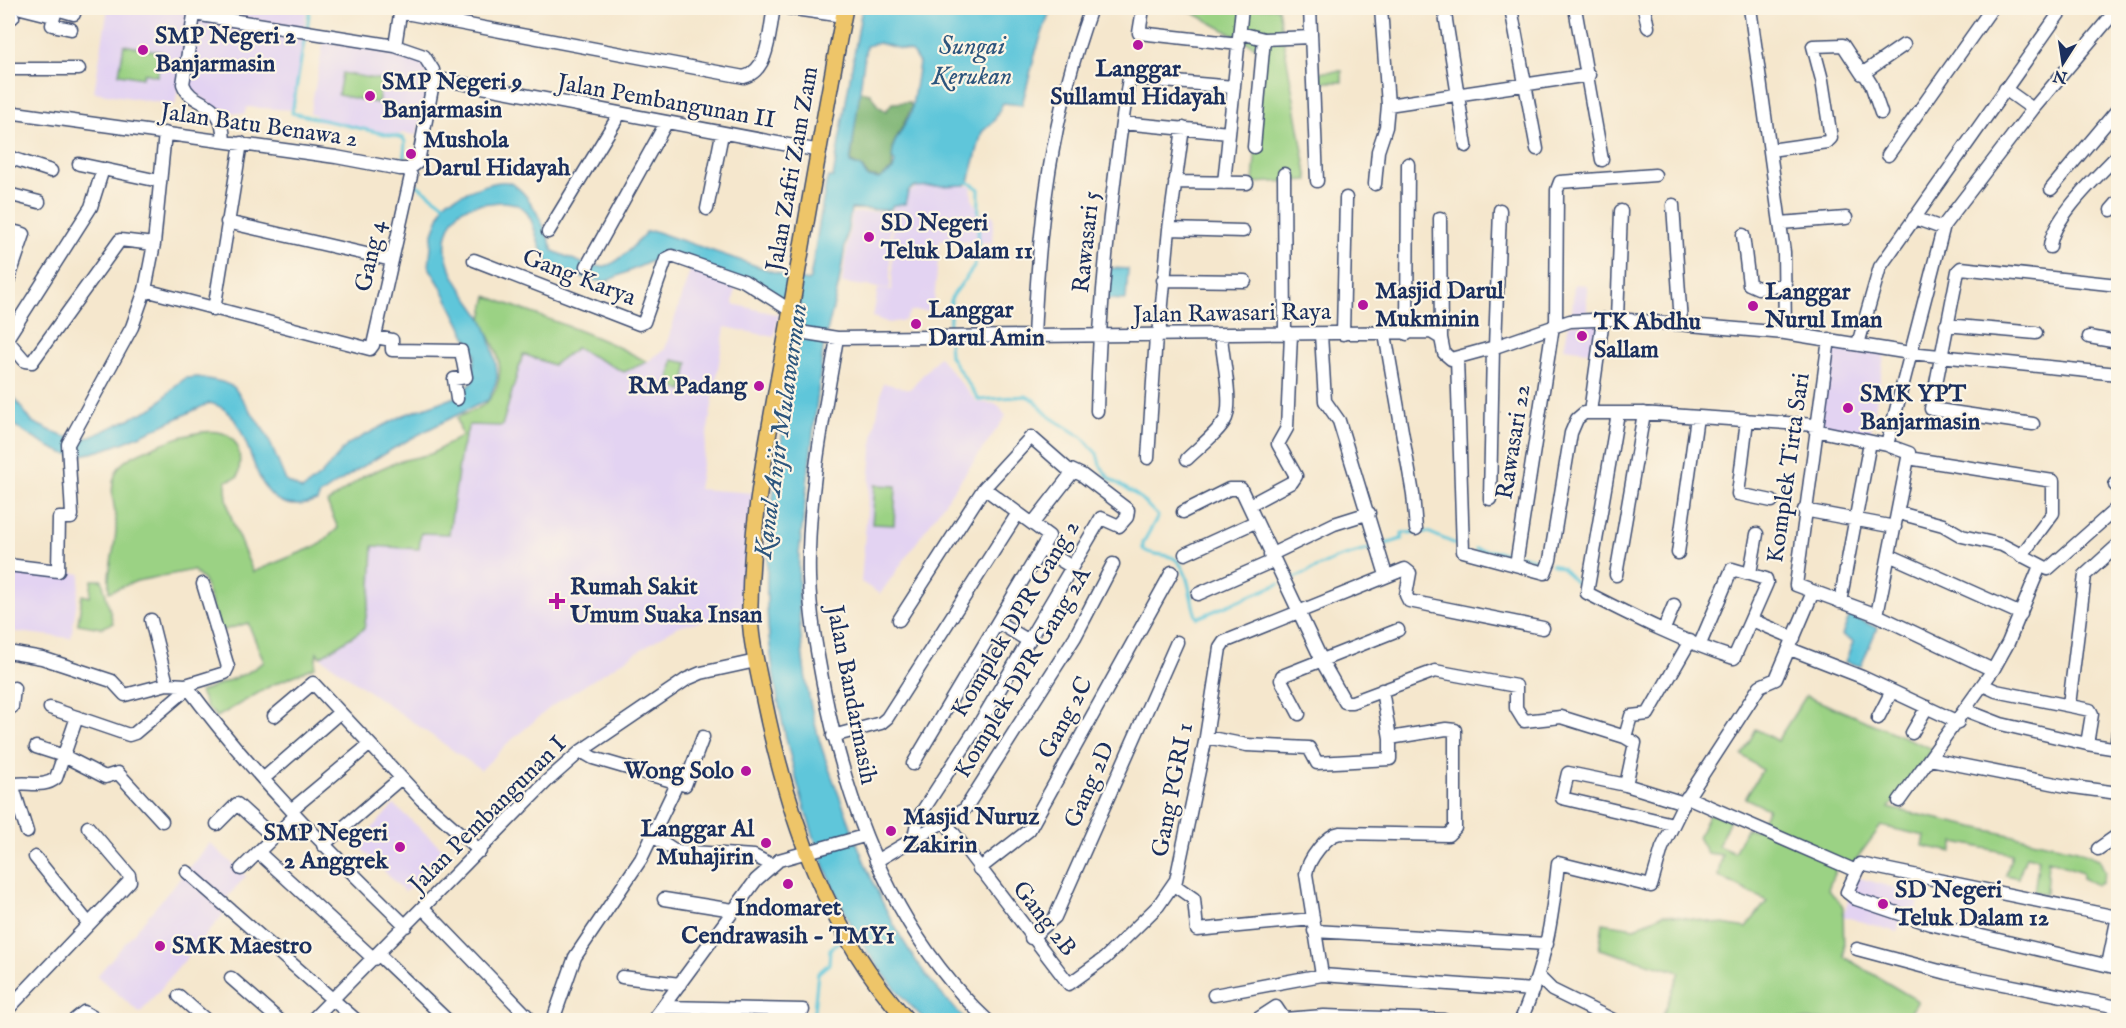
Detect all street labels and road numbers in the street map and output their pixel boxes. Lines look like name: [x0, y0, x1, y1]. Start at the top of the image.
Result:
street label: Jalan Zafri Zam Zam: [759, 64, 826, 277]
street label: Jalan Pembangunan II: [552, 67, 777, 136]
street label: Jalan Batu Benawa 2: [155, 96, 360, 155]
street label: Rawasari 5: [1066, 189, 1108, 294]
street label: Gang 4: [348, 217, 394, 295]
street label: Gang Karya: [518, 242, 641, 314]
street label: Jalan Rawasari Raya: [1130, 297, 1332, 331]
street label: Komplek Tirta Sari: [1760, 371, 1818, 565]
street label: Rawasari 22: [1490, 382, 1538, 502]
street label: Komplek DPR Gang 2: [945, 514, 1087, 724]
street label: Komplek DPR Gang 2A: [948, 561, 1099, 784]
street label: Jalan Bandarmasih: [818, 600, 884, 788]
street label: Gang 2C: [1031, 671, 1101, 765]
street label: Gang PGRI 1: [1145, 720, 1201, 860]
street label: Jalan Pembangunan I: [400, 730, 573, 903]
street label: Gang 2D: [1057, 737, 1123, 833]
street label: Gang 2B: [1005, 875, 1083, 963]

